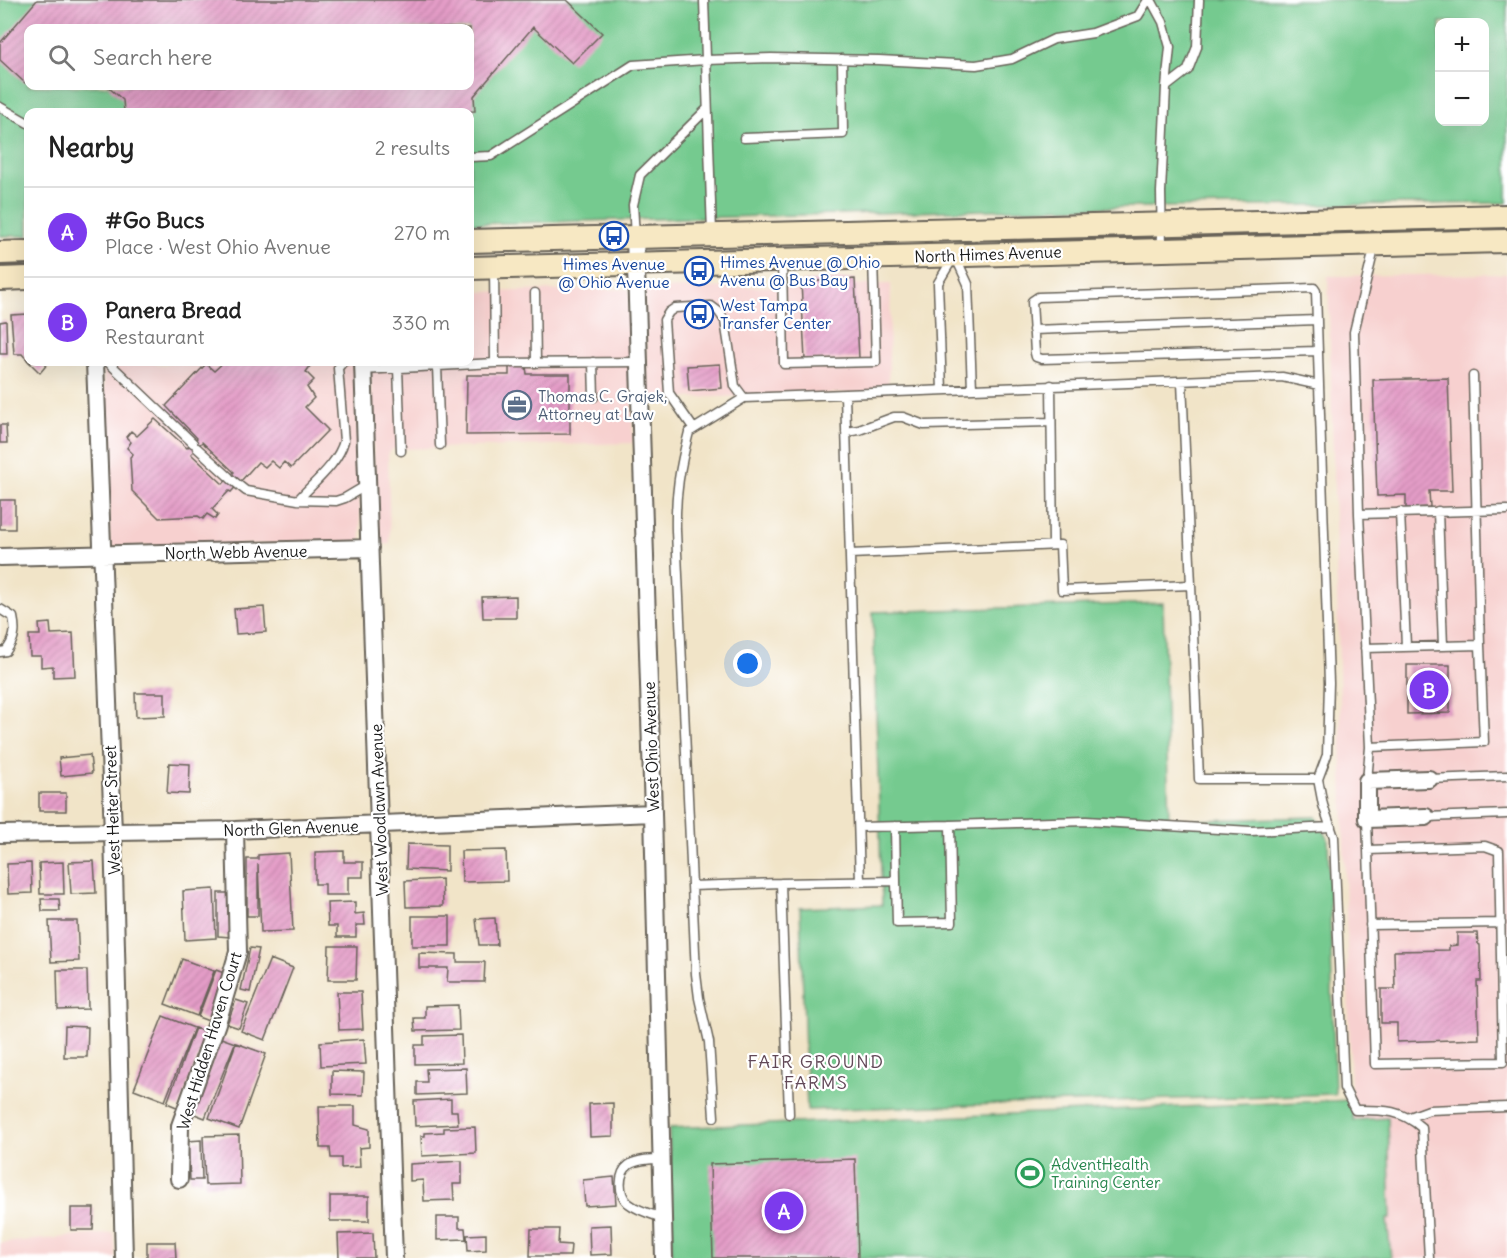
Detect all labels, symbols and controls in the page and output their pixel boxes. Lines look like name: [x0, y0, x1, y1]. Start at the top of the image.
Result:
map controls: [1435, 18, 1489, 126]
button: +: [1435, 18, 1489, 72]
search box: [24, 24, 474, 90]
icon: search: [45, 41, 78, 74]
text: Search here: [93, 43, 212, 71]
button: −: [1435, 72, 1489, 126]
text: Nearby: [48, 131, 134, 164]
text: 2 results: [375, 135, 450, 160]
text: #Go Bucs: [105, 206, 204, 234]
text: A: [61, 220, 74, 245]
text: 270 m: [394, 220, 450, 245]
bus stop icon: Himes Avenue @ Ohio Avenue: [598, 220, 630, 252]
text: Place · West Ohio Avenue: [105, 234, 331, 259]
street label: North Himes Avenue: [914, 241, 1062, 267]
place label: Himes Avenue @ Ohio Avenu @ Bus Bay: [720, 252, 880, 290]
place label: Himes Avenue @ Ohio Avenue: [558, 254, 670, 292]
bus stop icon: Himes Avenue @ Ohio Avenu @ Bus Bay: [683, 255, 715, 287]
place label: West Tampa Transfer Center: [720, 295, 832, 333]
text: Panera Bread: [105, 296, 241, 324]
bus stop icon: West Tampa Transfer Center: [683, 298, 715, 330]
text: B: [61, 310, 74, 335]
text: 330 m: [392, 310, 450, 335]
text: Restaurant: [105, 324, 204, 349]
place label: Thomas C. Grajek, Attorney at Law: [538, 386, 667, 424]
office icon: Thomas C. Grajek, Attorney at Law: [501, 389, 533, 421]
street label: North Webb Avenue: [165, 541, 307, 563]
your location: [733, 649, 762, 678]
pin: B: [1410, 668, 1448, 712]
street label: West Ohio Avenue: [639, 681, 663, 813]
street label: West Woodlawn Avenue: [366, 723, 392, 897]
street label: West Heiter Street: [100, 744, 124, 875]
street label: North Glen Avenue: [223, 816, 359, 840]
street label: West Hidden Haven Court: [172, 949, 246, 1133]
district label: FAIR GROUND FARMS: [748, 1050, 884, 1094]
place label: AdventHealth Training Center: [1051, 1154, 1161, 1192]
sports icon: AdventHealth Training Center: [1014, 1157, 1046, 1189]
pin: A: [764, 1188, 804, 1234]

